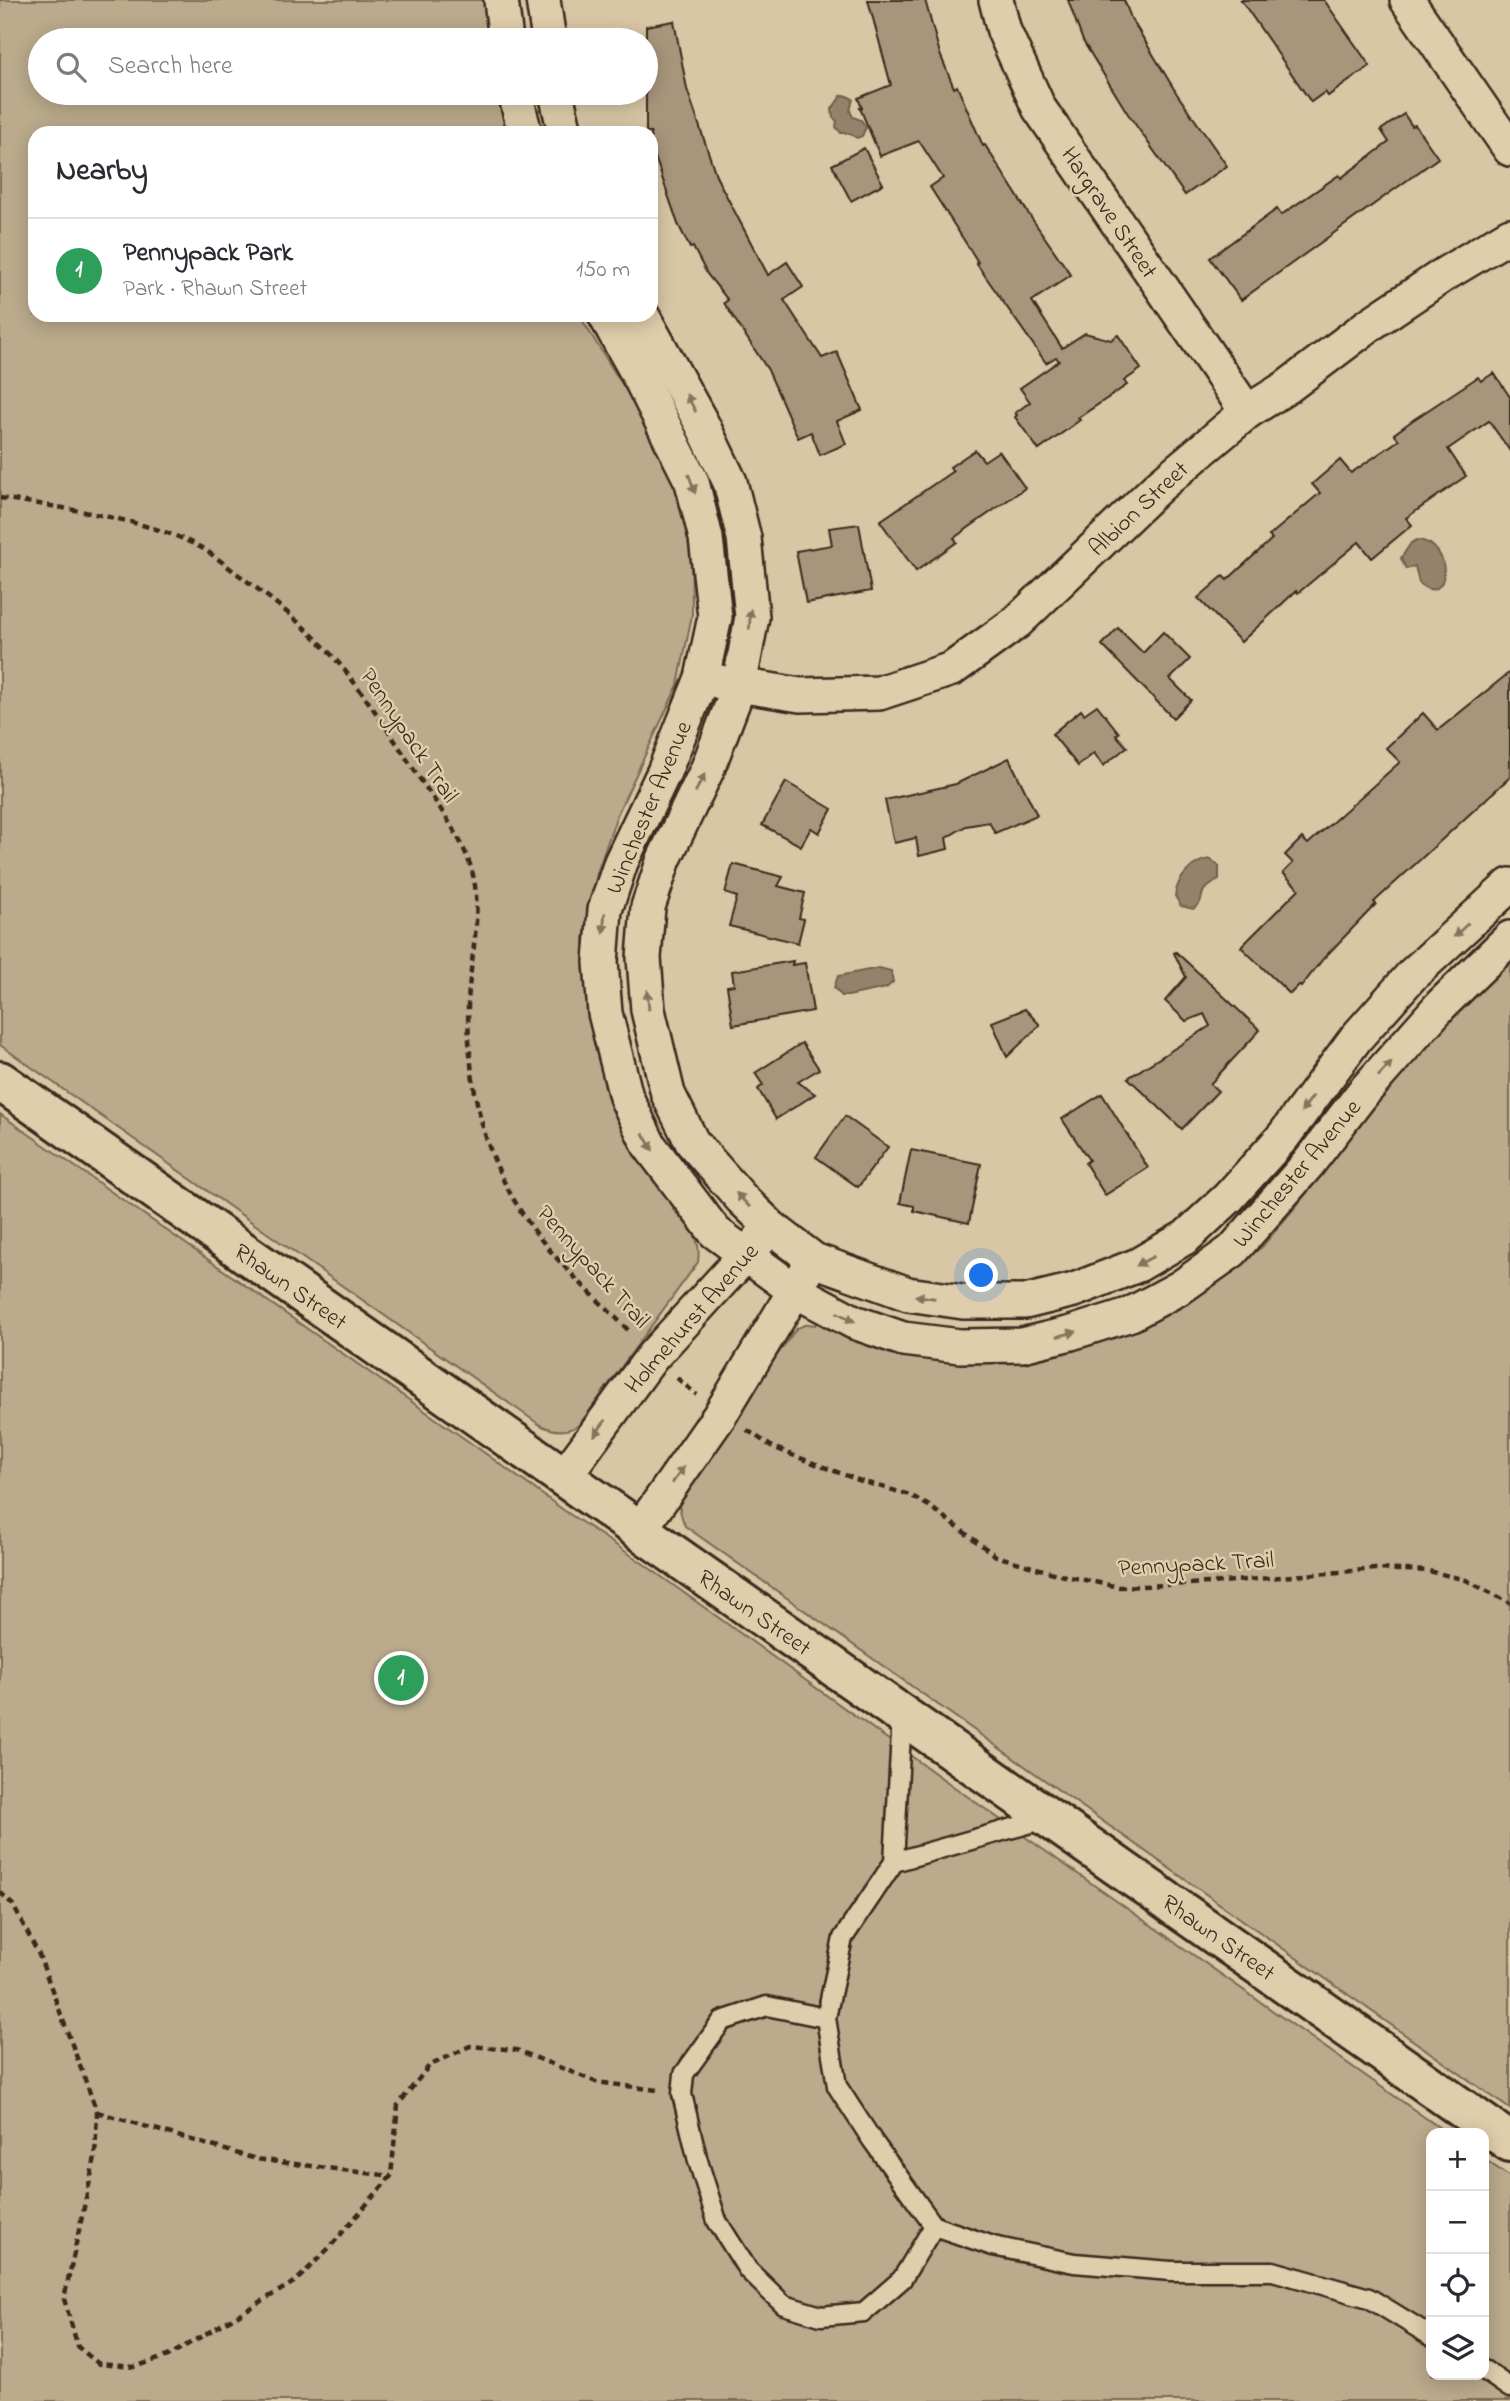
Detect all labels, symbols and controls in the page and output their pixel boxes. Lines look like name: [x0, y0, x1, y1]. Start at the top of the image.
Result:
search box: [28, 28, 658, 105]
icon: search: [52, 48, 90, 86]
text: Search here: [108, 48, 233, 86]
street label: Hargrave Street: [1051, 140, 1165, 287]
text: Nearby: [56, 150, 148, 194]
text: Pennypack Park: [123, 235, 293, 273]
text: 1: [75, 254, 83, 287]
text: 150 m: [576, 254, 630, 287]
text: Park · Rhawn Street: [123, 273, 307, 306]
one-way arrow: [685, 393, 696, 413]
street label: Albion Street: [1081, 454, 1198, 566]
one-way arrow: [687, 474, 698, 495]
one-way arrow: [745, 608, 756, 630]
street label: Pennypack Trail: [349, 662, 466, 811]
street label: Winchester Avenue: [598, 716, 703, 900]
one-way arrow: [695, 773, 706, 793]
one-way arrow: [598, 912, 609, 934]
one-way arrow: [1452, 922, 1470, 938]
one-way arrow: [642, 989, 653, 1011]
one-way arrow: [1376, 1061, 1392, 1078]
street label: Winchester Avenue: [1225, 1092, 1371, 1257]
one-way arrow: [1300, 1095, 1314, 1113]
one-way arrow: [642, 1133, 654, 1152]
one-way arrow: [736, 1192, 752, 1209]
street label: Pennypack Trail: [526, 1198, 657, 1338]
street label: Rhawn Street: [226, 1236, 354, 1340]
street label: Holmehurst Avenue: [617, 1236, 768, 1403]
one-way arrow: [1136, 1255, 1155, 1267]
your location: [964, 1258, 998, 1292]
one-way arrow: [914, 1291, 936, 1302]
one-way arrow: [836, 1312, 856, 1323]
one-way arrow: [1057, 1328, 1078, 1338]
one-way arrow: [593, 1419, 607, 1437]
one-way arrow: [671, 1466, 684, 1485]
street label: Pennypack Trail: [1117, 1544, 1275, 1588]
street label: Rhawn Street: [690, 1562, 818, 1666]
pin: 1: [378, 1652, 424, 1704]
street label: Rhawn Street: [1154, 1887, 1282, 1991]
map controls: [1426, 2128, 1489, 2380]
button: +: [1426, 2128, 1489, 2191]
button: −: [1426, 2191, 1489, 2254]
button: locate: [1426, 2254, 1489, 2317]
button: layers: [1426, 2317, 1489, 2380]

